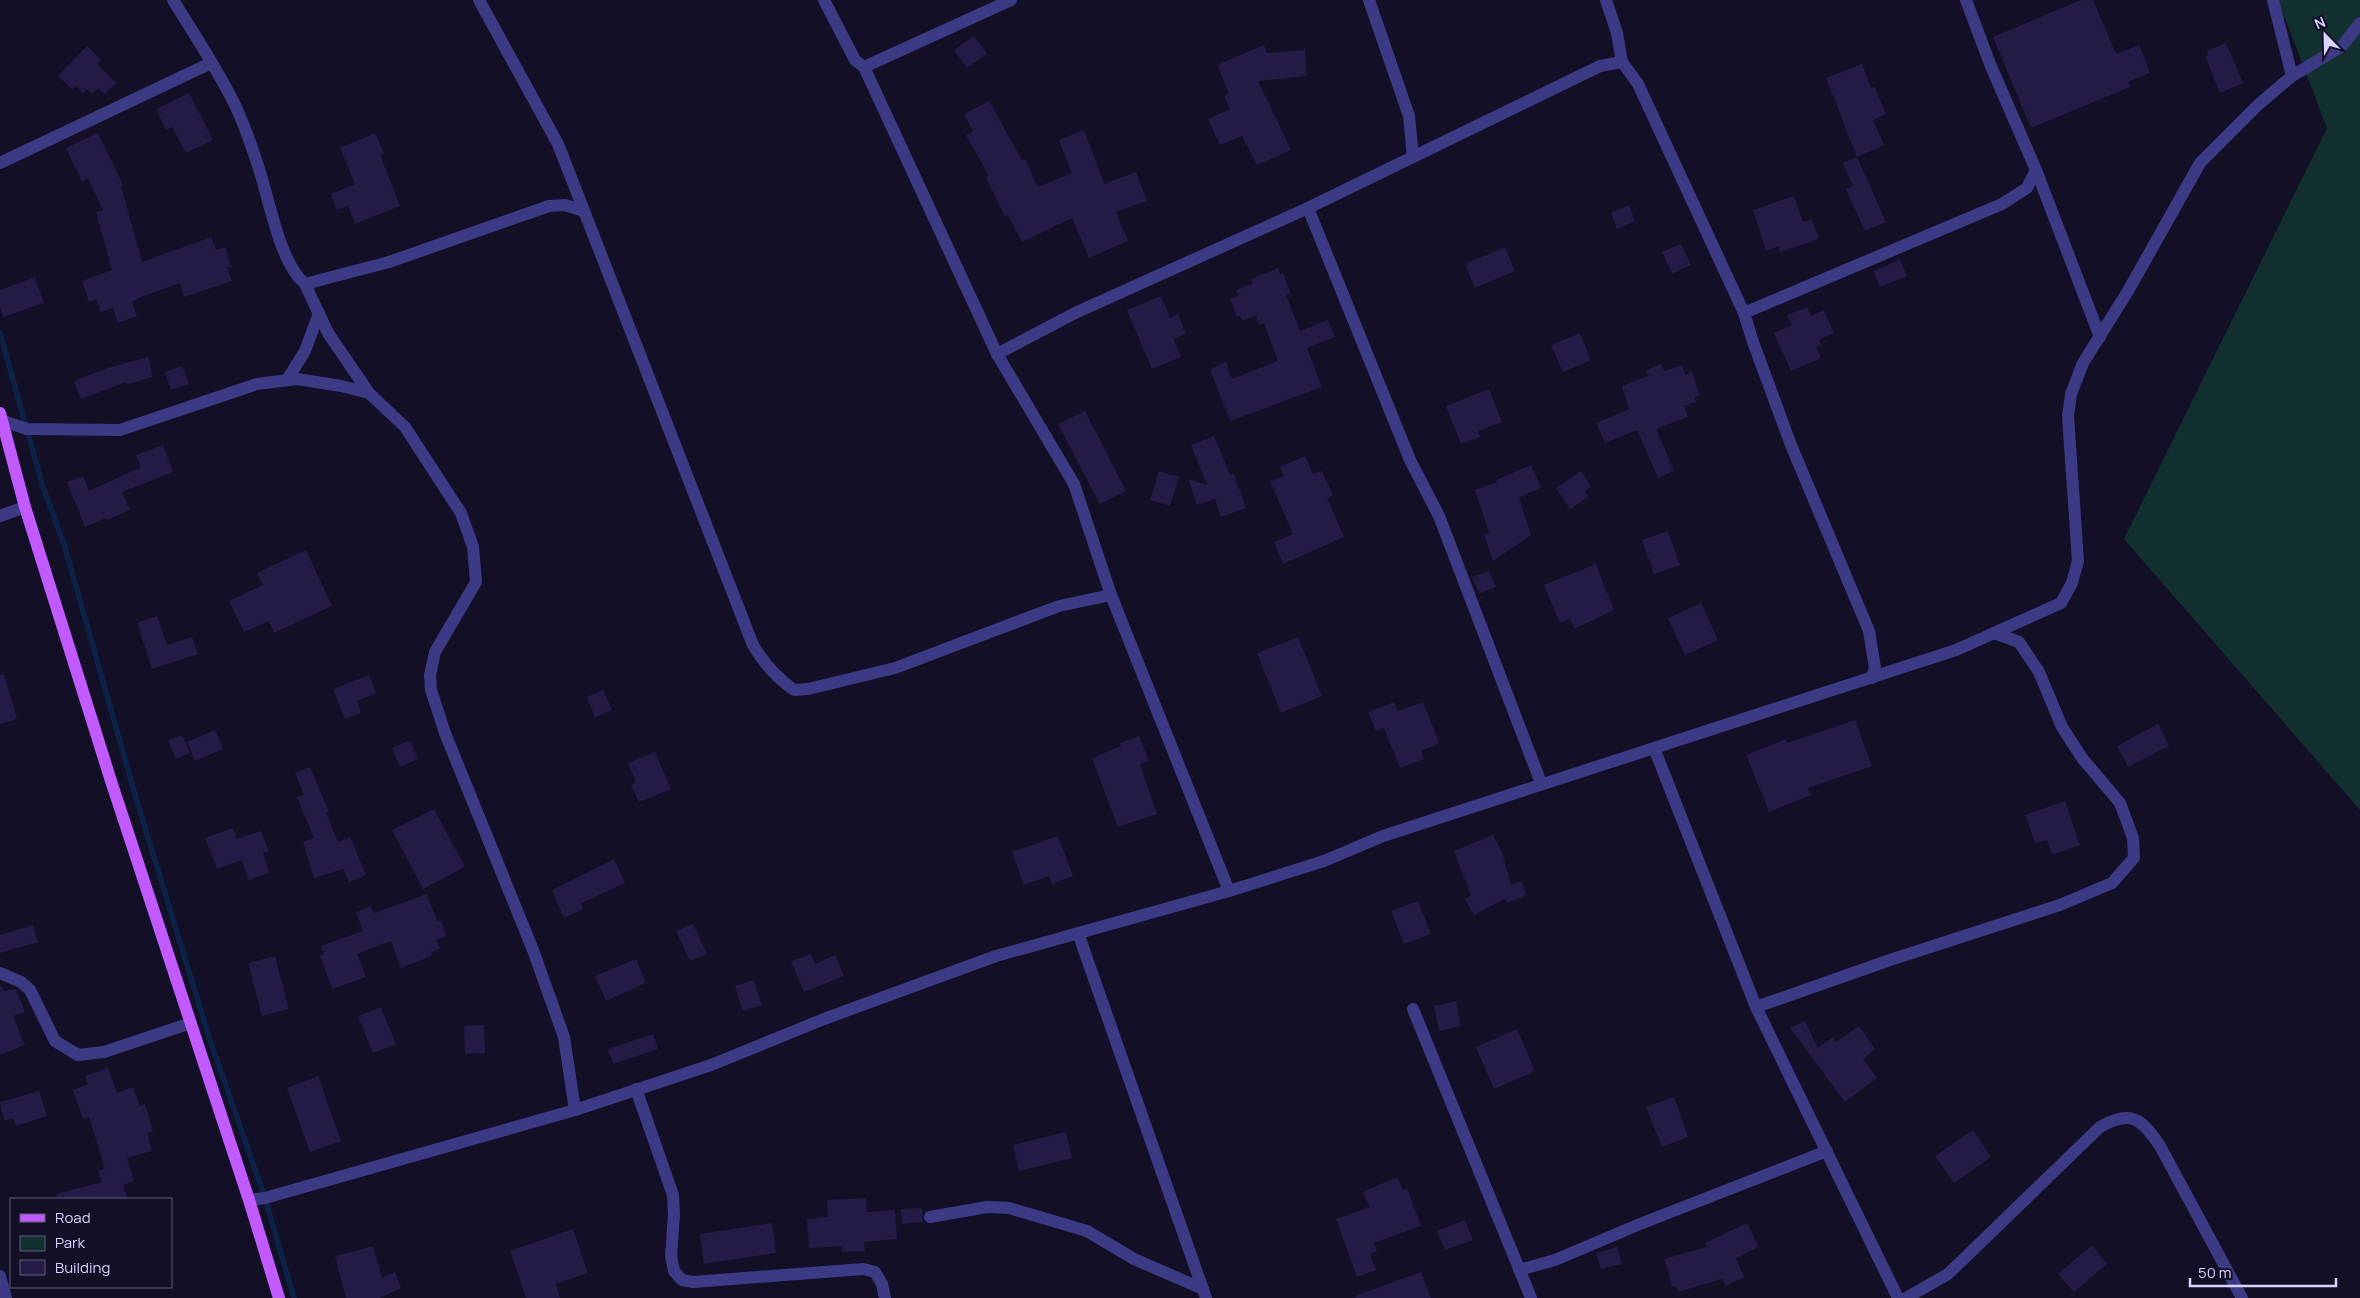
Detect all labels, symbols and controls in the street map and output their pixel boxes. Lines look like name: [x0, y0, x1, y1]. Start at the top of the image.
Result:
north arrow: [2300, 10, 2350, 60]
text: N: [2311, 12, 2328, 33]
legend: [10, 1198, 172, 1288]
text: Road: [55, 1207, 91, 1228]
text: Park: [55, 1232, 85, 1253]
scale bar: [2190, 1256, 2336, 1288]
text: Building: [55, 1257, 110, 1278]
text: 50 m: [2198, 1262, 2232, 1283]

